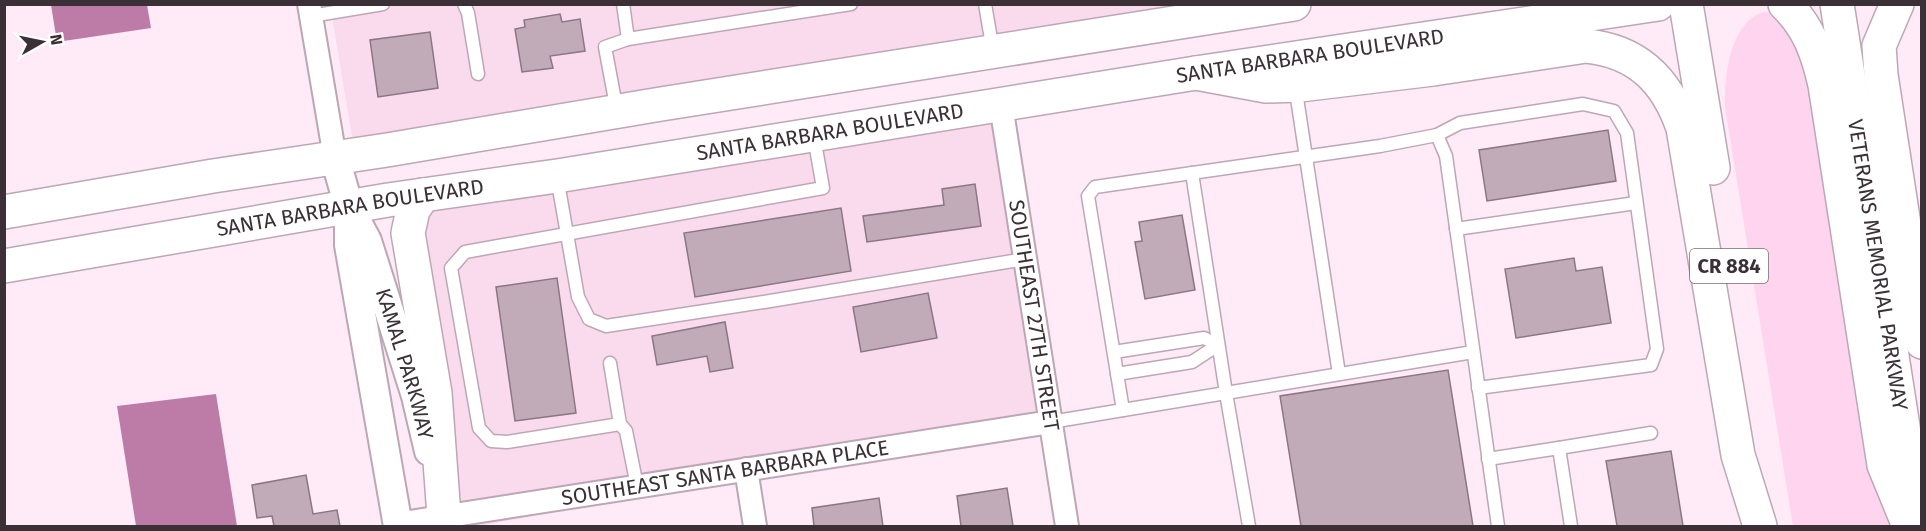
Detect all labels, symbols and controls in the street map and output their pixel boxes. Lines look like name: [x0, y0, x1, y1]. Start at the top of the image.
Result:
north arrow: [12, 12, 72, 72]
street label: SANTA BARBARA BOULEVARD: [1174, 23, 1446, 89]
text: N: [46, 33, 67, 46]
street label: SANTA BARBARA BOULEVARD: [695, 98, 966, 166]
street label: VETERANS MEMORIAL PARKWAY: [1842, 117, 1913, 413]
street label: SANTA BARBARA BOULEVARD: [215, 174, 485, 242]
street label: SOUTHEAST 27TH STREET: [1003, 198, 1065, 433]
road number: CR 884: [1690, 249, 1768, 283]
street label: KAMAL PARKWAY: [370, 285, 439, 443]
street label: SOUTHEAST SANTA BARBARA PLACE: [560, 434, 891, 511]

